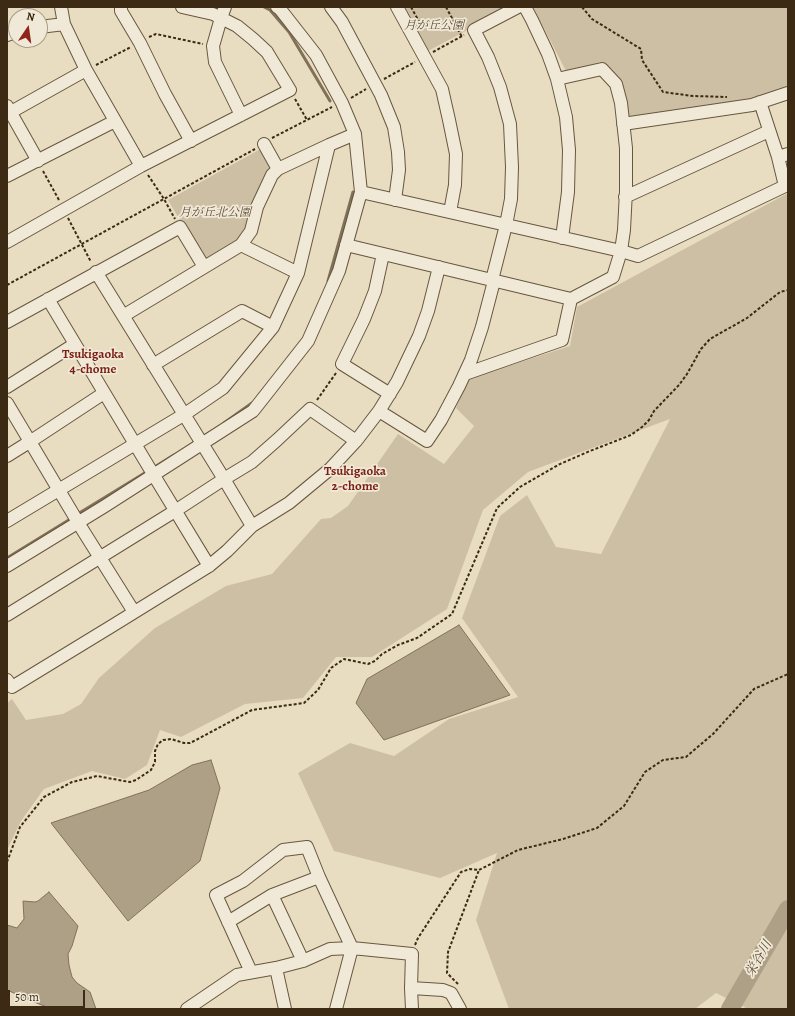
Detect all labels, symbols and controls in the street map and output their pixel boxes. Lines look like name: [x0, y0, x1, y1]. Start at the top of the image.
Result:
north arrow: [8, 8, 48, 48]
text: N: [25, 9, 36, 25]
park label: 月が丘公園: [404, 19, 464, 33]
park label: 月が丘北公園: [179, 206, 251, 220]
district label: Tsukigaoka 4-chome: [62, 347, 124, 378]
district label: Tsukigaoka 2-chome: [324, 464, 386, 495]
water label: 栄谷川: [742, 938, 776, 980]
scale bar: [10, 982, 87, 1008]
text: 50 m: [15, 989, 39, 1005]

